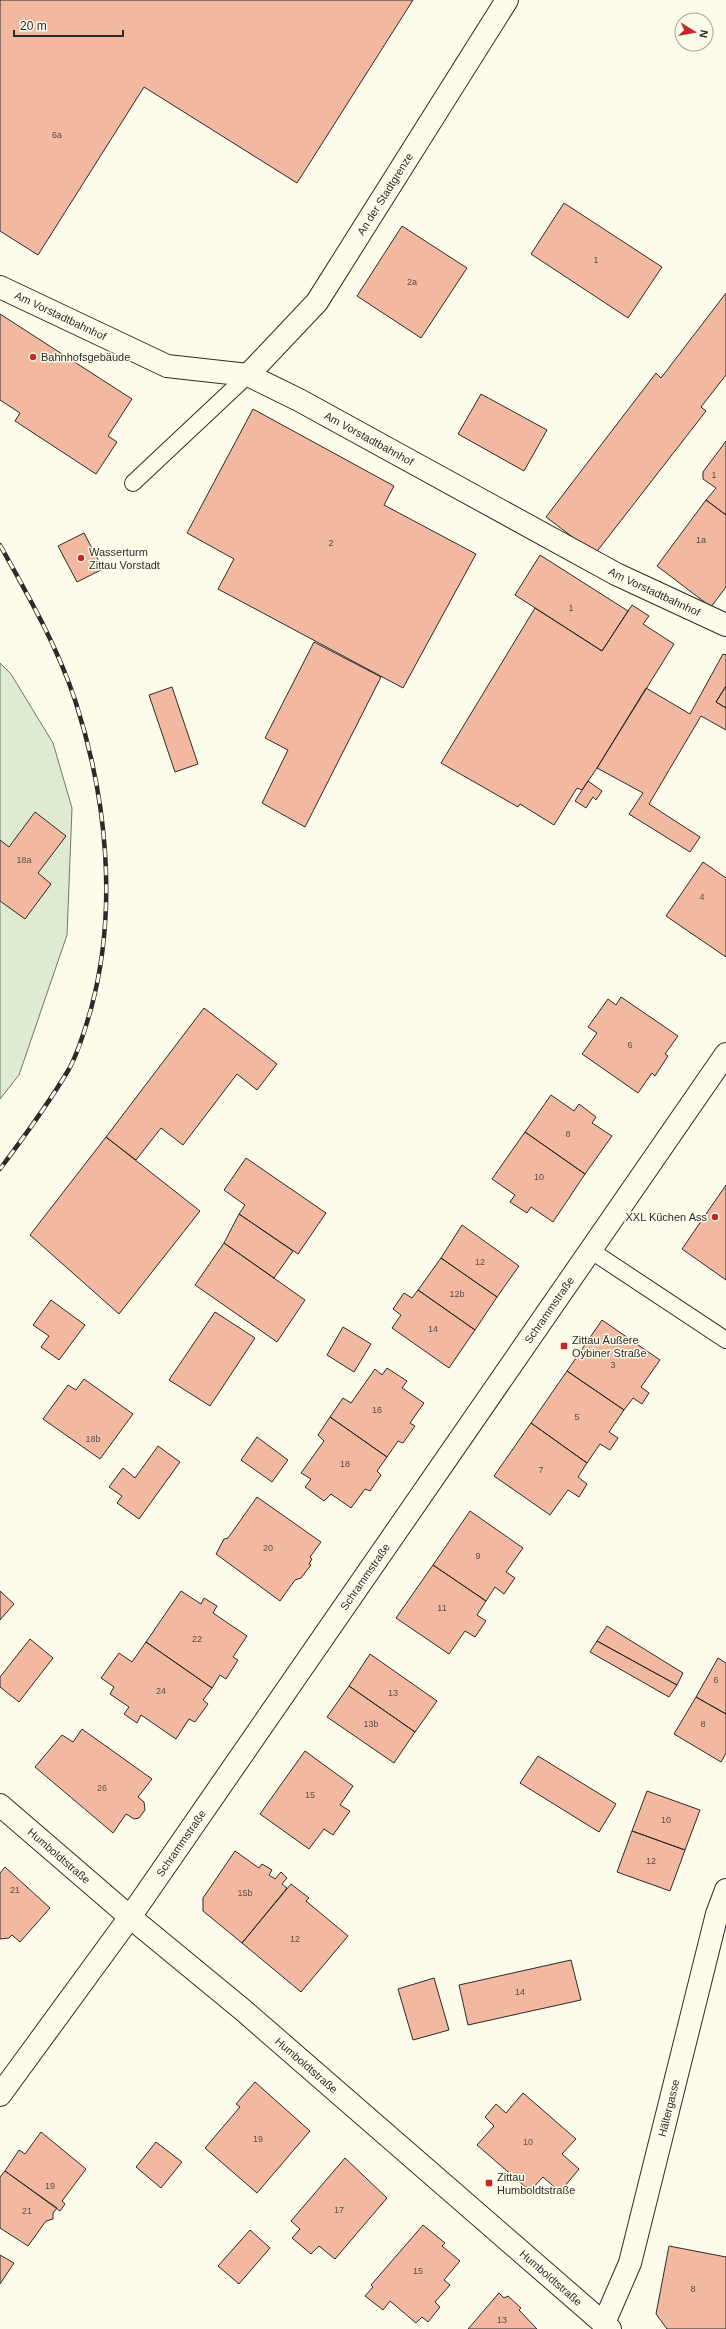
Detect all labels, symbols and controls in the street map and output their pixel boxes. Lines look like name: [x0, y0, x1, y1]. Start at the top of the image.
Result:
scale bar: [14, 12, 123, 38]
north arrow: [674, 12, 714, 52]
text: 20 m: [20, 19, 47, 33]
text: N: [697, 29, 710, 39]
house number: 6a: [52, 130, 62, 140]
street label: An der Stadtgrenze: [355, 151, 415, 237]
house number: 1: [593, 255, 599, 265]
house number: 2a: [407, 277, 417, 287]
street label: Am Vorstadtbahnhof: [13, 289, 109, 343]
place label: Bahnhofsgebäude: [41, 351, 130, 363]
marker: Bahnhofsgebäude: [28, 352, 38, 362]
street label: Am Vorstadtbahnhof: [322, 409, 417, 468]
house number: 1: [711, 470, 717, 480]
house number: 1a: [696, 535, 706, 545]
house number: 2: [328, 538, 334, 548]
place label: Wasserturm Zittau Vorstadt: [89, 546, 160, 571]
marker: Wasserturm Zittau Vorstadt: [76, 553, 86, 563]
street label: Am Vorstadtbahnhof: [606, 565, 703, 619]
house number: 1: [568, 603, 574, 613]
house number: 18a: [16, 855, 32, 865]
house number: 4: [699, 892, 705, 902]
house number: 6: [627, 1040, 633, 1050]
house number: 8: [565, 1129, 571, 1139]
house number: 10: [534, 1172, 544, 1182]
place label: XXL Küchen Ass: [625, 1211, 707, 1223]
marker: XXL Küchen Ass: [710, 1212, 720, 1222]
house number: 12: [475, 1257, 485, 1267]
street label: Schrammstraße: [522, 1274, 576, 1346]
house number: 12b: [449, 1289, 465, 1299]
house number: 14: [428, 1324, 438, 1334]
place label: Zittau Äußere Oybiner Straße: [572, 1334, 647, 1359]
marker: Zittau Äußere Oybiner Straße: [559, 1341, 569, 1351]
house number: 3: [610, 1360, 616, 1370]
house number: 16: [372, 1405, 382, 1415]
house number: 5: [574, 1412, 580, 1422]
house number: 18b: [85, 1434, 101, 1444]
house number: 18: [340, 1459, 350, 1469]
house number: 7: [538, 1465, 544, 1475]
street label: Schrammstraße: [338, 1541, 392, 1612]
house number: 20: [263, 1543, 273, 1553]
house number: 9: [475, 1551, 481, 1561]
house number: 11: [437, 1603, 447, 1613]
house number: 22: [192, 1634, 202, 1644]
house number: 6: [713, 1675, 719, 1685]
house number: 24: [156, 1686, 166, 1696]
house number: 13: [388, 1688, 398, 1698]
house number: 13b: [363, 1719, 379, 1729]
house number: 8: [700, 1719, 706, 1729]
house number: 26: [97, 1783, 107, 1793]
house number: 15: [305, 1790, 315, 1800]
street label: Schrammstraße: [154, 1808, 208, 1879]
house number: 10: [661, 1815, 671, 1825]
street label: Humboldtstraße: [25, 1826, 93, 1886]
house number: 12: [646, 1856, 656, 1866]
house number: 21: [10, 1885, 20, 1895]
house number: 15b: [237, 1888, 253, 1898]
house number: 12: [290, 1934, 300, 1944]
house number: 14: [515, 1987, 525, 1997]
street label: Humboldtstraße: [273, 2035, 340, 2095]
street label: Hältergasse: [656, 2078, 682, 2138]
house number: 19: [253, 2134, 263, 2144]
house number: 10: [523, 2137, 533, 2147]
place label: Zittau Humboldtstraße: [497, 2171, 575, 2196]
marker: Zittau Humboldtstraße: [484, 2178, 494, 2188]
house number: 19: [45, 2181, 55, 2191]
house number: 17: [334, 2205, 344, 2215]
house number: 21: [22, 2206, 32, 2216]
street label: Humboldtstraße: [517, 2247, 584, 2308]
house number: 15: [413, 2266, 423, 2276]
house number: 8: [690, 2284, 696, 2294]
house number: 13: [497, 2315, 507, 2325]

